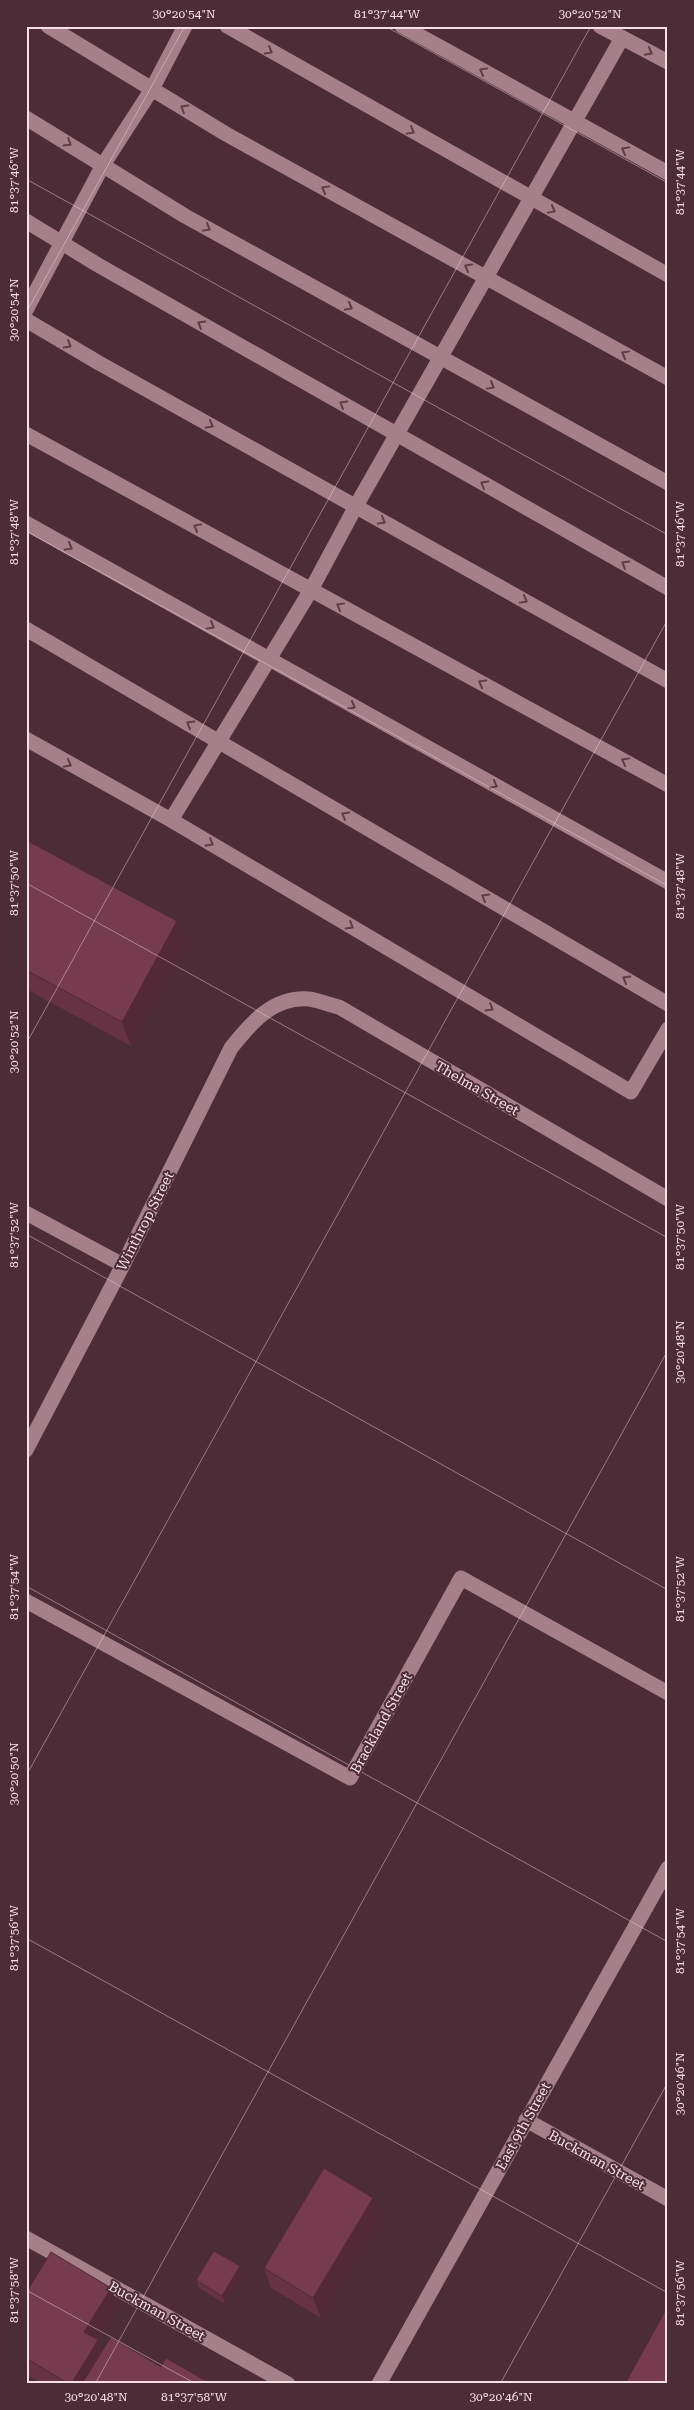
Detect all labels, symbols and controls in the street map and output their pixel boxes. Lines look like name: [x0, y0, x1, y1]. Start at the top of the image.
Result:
text: 30°20'54"N: [152, 7, 216, 21]
text: 81°37'44"W: [354, 7, 421, 21]
text: 30°20'52"N: [558, 7, 622, 21]
one-way arrow: [264, 44, 273, 54]
one-way arrow: [644, 46, 653, 56]
one-way arrow: [479, 67, 488, 77]
one-way arrow: [180, 105, 189, 115]
one-way arrow: [405, 124, 414, 134]
one-way arrow: [62, 137, 71, 147]
text: 81°37'46"W: [7, 146, 21, 213]
one-way arrow: [621, 146, 630, 156]
text: 81°37'44"W: [673, 148, 687, 215]
one-way arrow: [322, 185, 331, 195]
one-way arrow: [547, 204, 556, 214]
one-way arrow: [201, 221, 210, 231]
one-way arrow: [464, 263, 473, 273]
text: 30°20'54"N: [7, 278, 21, 342]
one-way arrow: [343, 300, 352, 310]
one-way arrow: [198, 320, 207, 330]
one-way arrow: [63, 339, 72, 349]
one-way arrow: [621, 350, 630, 360]
one-way arrow: [485, 379, 494, 389]
one-way arrow: [339, 400, 348, 410]
one-way arrow: [204, 419, 213, 429]
one-way arrow: [480, 481, 489, 491]
text: 81°37'48"W: [7, 498, 21, 565]
text: 81°37'46"W: [673, 500, 687, 567]
one-way arrow: [377, 515, 386, 525]
one-way arrow: [194, 524, 203, 534]
one-way arrow: [63, 541, 72, 551]
one-way arrow: [622, 561, 631, 571]
one-way arrow: [519, 594, 528, 604]
one-way arrow: [336, 602, 345, 612]
one-way arrow: [205, 620, 214, 630]
one-way arrow: [479, 680, 488, 690]
one-way arrow: [347, 699, 356, 709]
one-way arrow: [186, 721, 195, 731]
one-way arrow: [63, 757, 72, 767]
one-way arrow: [621, 758, 630, 768]
one-way arrow: [489, 779, 498, 789]
one-way arrow: [342, 812, 351, 822]
one-way arrow: [204, 837, 213, 847]
text: 81°37'50"W: [7, 849, 21, 916]
text: 81°37'48"W: [673, 852, 687, 919]
one-way arrow: [482, 894, 491, 904]
one-way arrow: [344, 919, 353, 929]
one-way arrow: [622, 976, 631, 986]
one-way arrow: [484, 1002, 493, 1012]
text: 30°20'52"N: [7, 1010, 21, 1074]
street label: Thelma Street: [432, 1057, 522, 1119]
street label: Winthrop Street: [113, 1169, 177, 1273]
text: 81°37'52"W: [7, 1201, 21, 1268]
text: 81°37'50"W: [673, 1203, 687, 1270]
text: 30°20'48"N: [673, 1320, 687, 1384]
text: 81°37'54"W: [7, 1553, 21, 1620]
text: 81°37'52"W: [673, 1555, 687, 1622]
street label: Brackland Street: [347, 1670, 415, 1776]
text: 30°20'50"N: [7, 1742, 21, 1806]
text: 81°37'56"W: [7, 1904, 21, 1971]
text: 81°37'54"W: [673, 1907, 687, 1974]
text: 30°20'46"N: [673, 2052, 687, 2116]
street label: East 9th Street: [492, 2079, 554, 2173]
street label: Buckman Street: [546, 2127, 648, 2193]
text: 81°37'58"W: [7, 2256, 21, 2323]
text: 81°37'56"W: [673, 2259, 687, 2326]
street label: Buckman Street: [106, 2278, 208, 2344]
text: 30°20'48"N: [64, 2390, 128, 2404]
text: 81°37'58"W: [161, 2390, 228, 2404]
text: 30°20'46"N: [469, 2390, 533, 2404]

